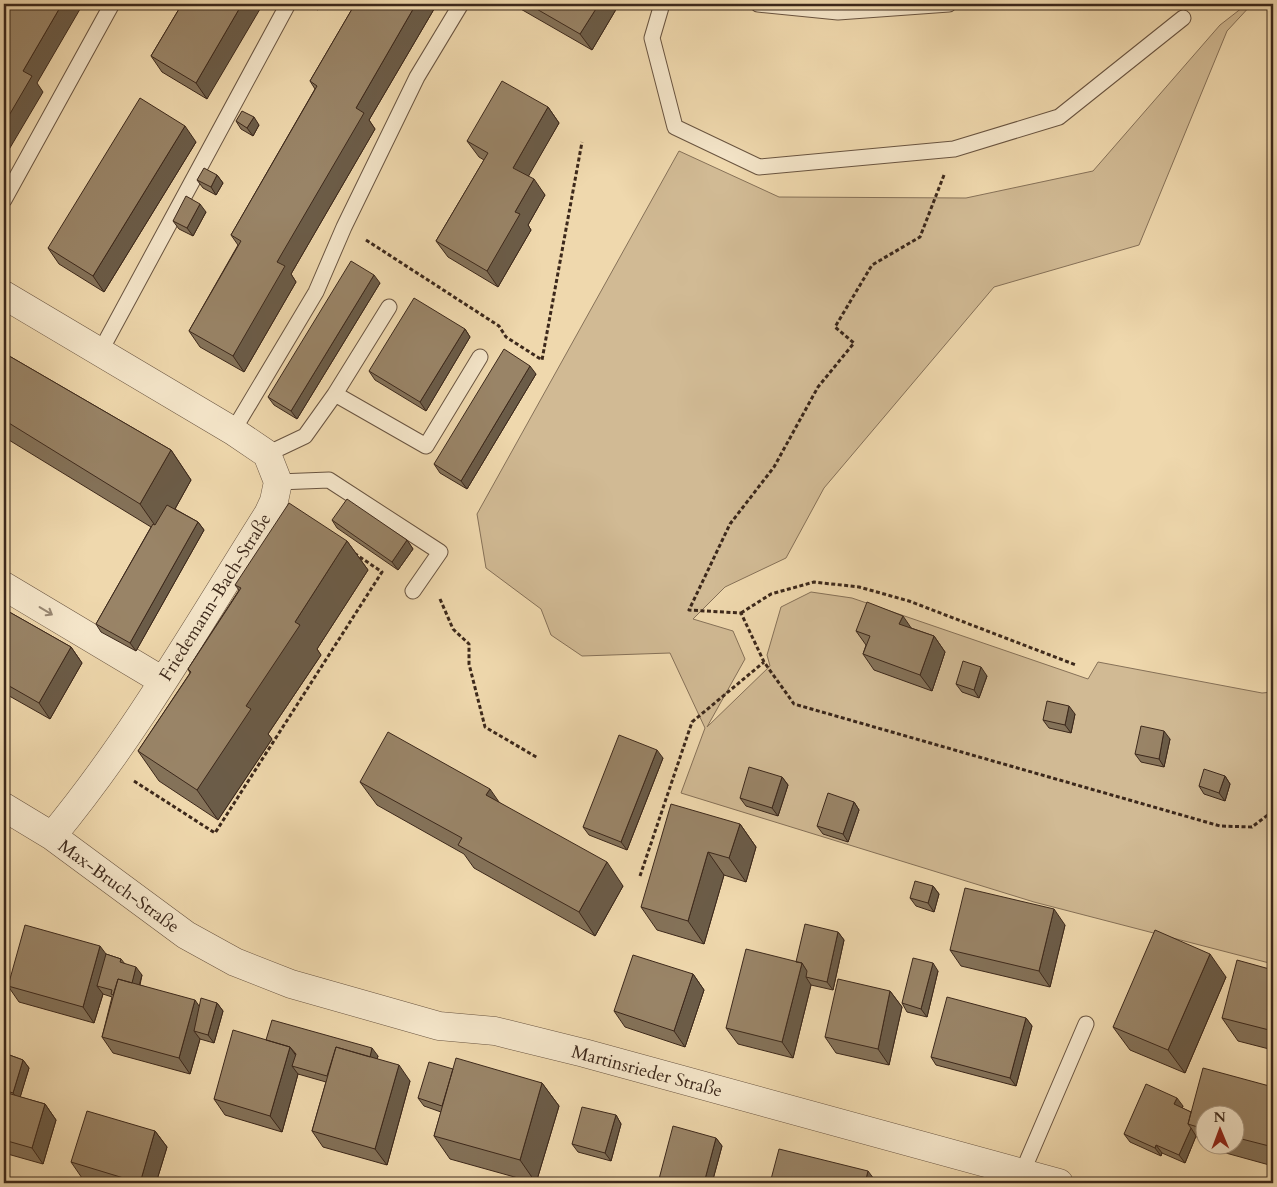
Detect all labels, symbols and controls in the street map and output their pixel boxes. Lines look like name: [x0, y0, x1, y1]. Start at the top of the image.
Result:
street label: Friedemann-Bach-Straße: [154, 509, 277, 686]
one-way arrow: [38, 606, 52, 616]
street label: Max-Bruch-Straße: [53, 834, 184, 939]
street label: Martinsrieder Straße: [569, 1039, 725, 1104]
north arrow: [1194, 1104, 1244, 1154]
text: N: [1214, 1108, 1226, 1127]

